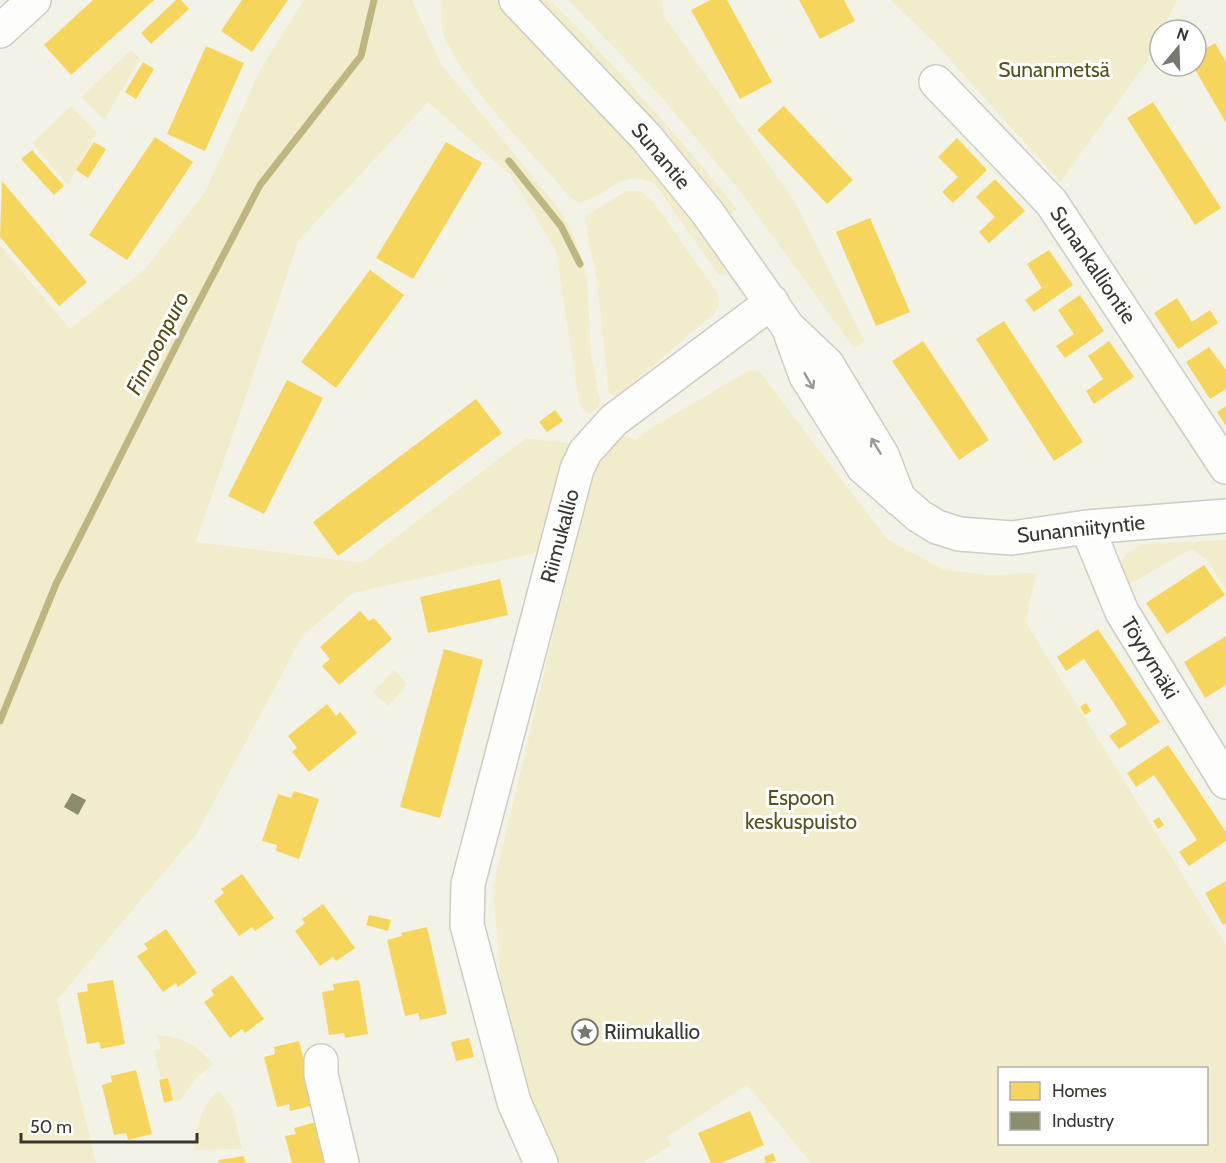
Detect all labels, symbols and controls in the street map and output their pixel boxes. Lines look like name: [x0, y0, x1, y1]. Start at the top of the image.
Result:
north arrow: [1148, 18, 1208, 78]
text: N: [1174, 23, 1191, 45]
park label: Sunanmetsä: [998, 57, 1110, 82]
street label: Sunantie: [626, 117, 696, 194]
street label: Sunankalliontie: [1045, 201, 1142, 328]
water label: Finnoonpuro: [120, 287, 195, 399]
one-way arrow: [804, 372, 816, 389]
one-way arrow: [869, 438, 881, 455]
street label: Riimukallio: [535, 486, 584, 586]
street label: Sunanniityntie: [1016, 509, 1147, 548]
street label: Töyrymäki: [1116, 612, 1185, 703]
park label: Espoon keskuspuisto: [745, 785, 857, 834]
place icon: Riimukallio: [570, 1017, 600, 1047]
place label: Riimukallio: [604, 1019, 700, 1044]
legend: [998, 1067, 1208, 1145]
text: Homes: [1052, 1080, 1107, 1102]
scale bar: [21, 1106, 196, 1144]
text: Industry: [1052, 1110, 1114, 1132]
text: 50 m: [30, 1116, 72, 1138]

